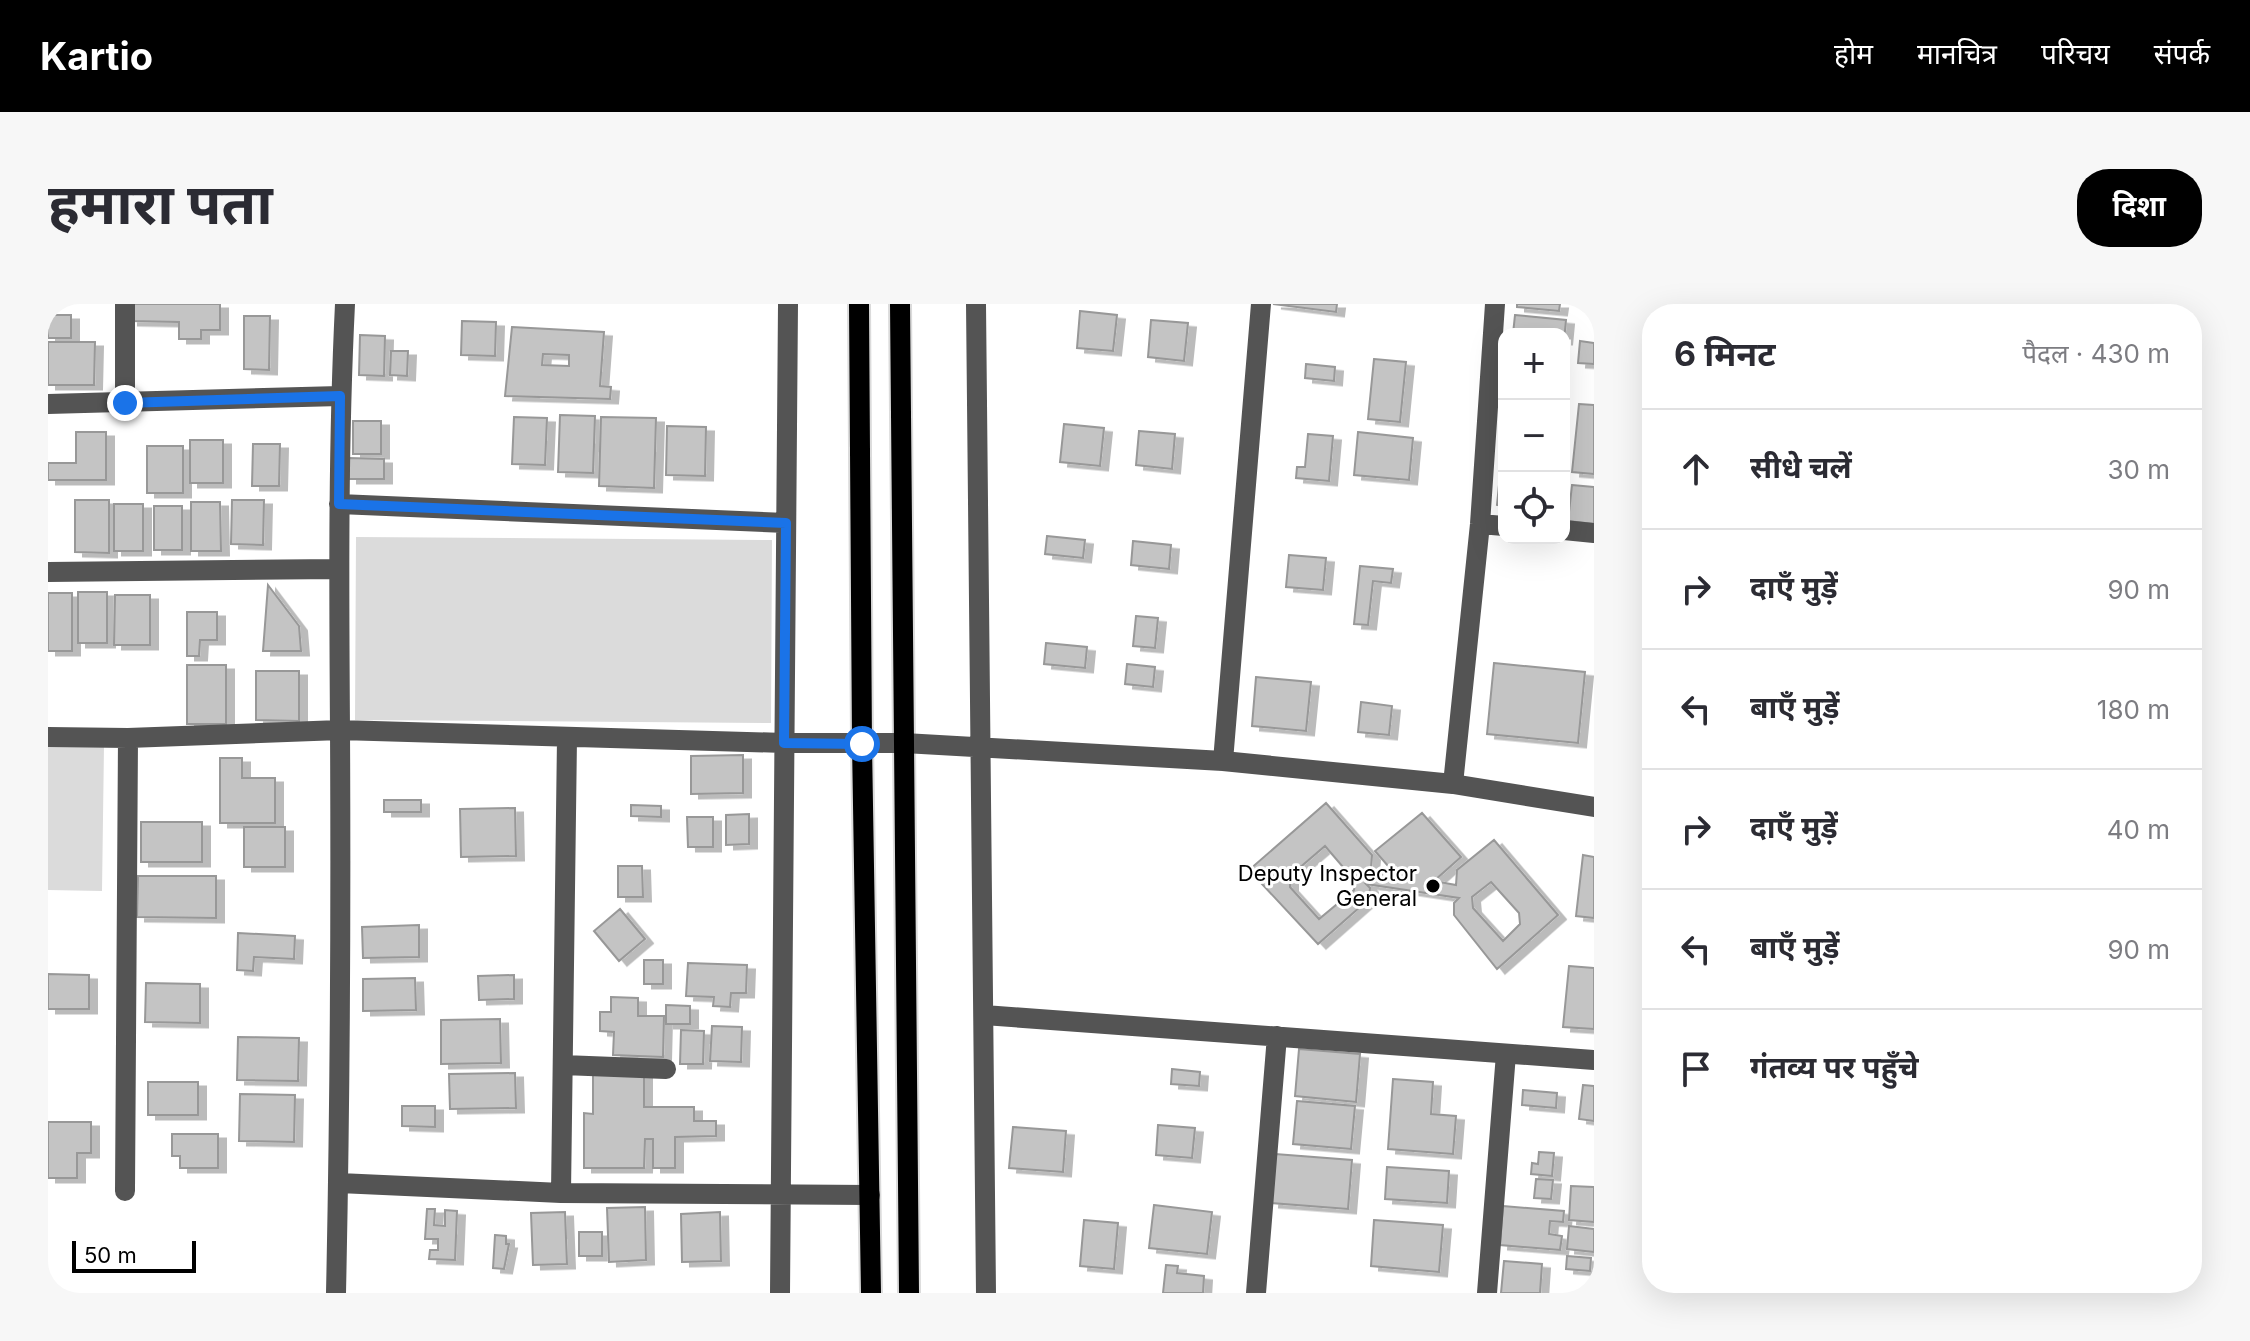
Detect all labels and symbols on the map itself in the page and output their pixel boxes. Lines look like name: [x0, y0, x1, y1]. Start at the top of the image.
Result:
route end: [107, 385, 143, 421]
route start: [844, 726, 880, 762]
place label: Deputy Inspector General: [1238, 860, 1417, 911]
marker: Deputy Inspector General: [1424, 877, 1442, 895]
scale bar: [72, 1237, 196, 1273]

